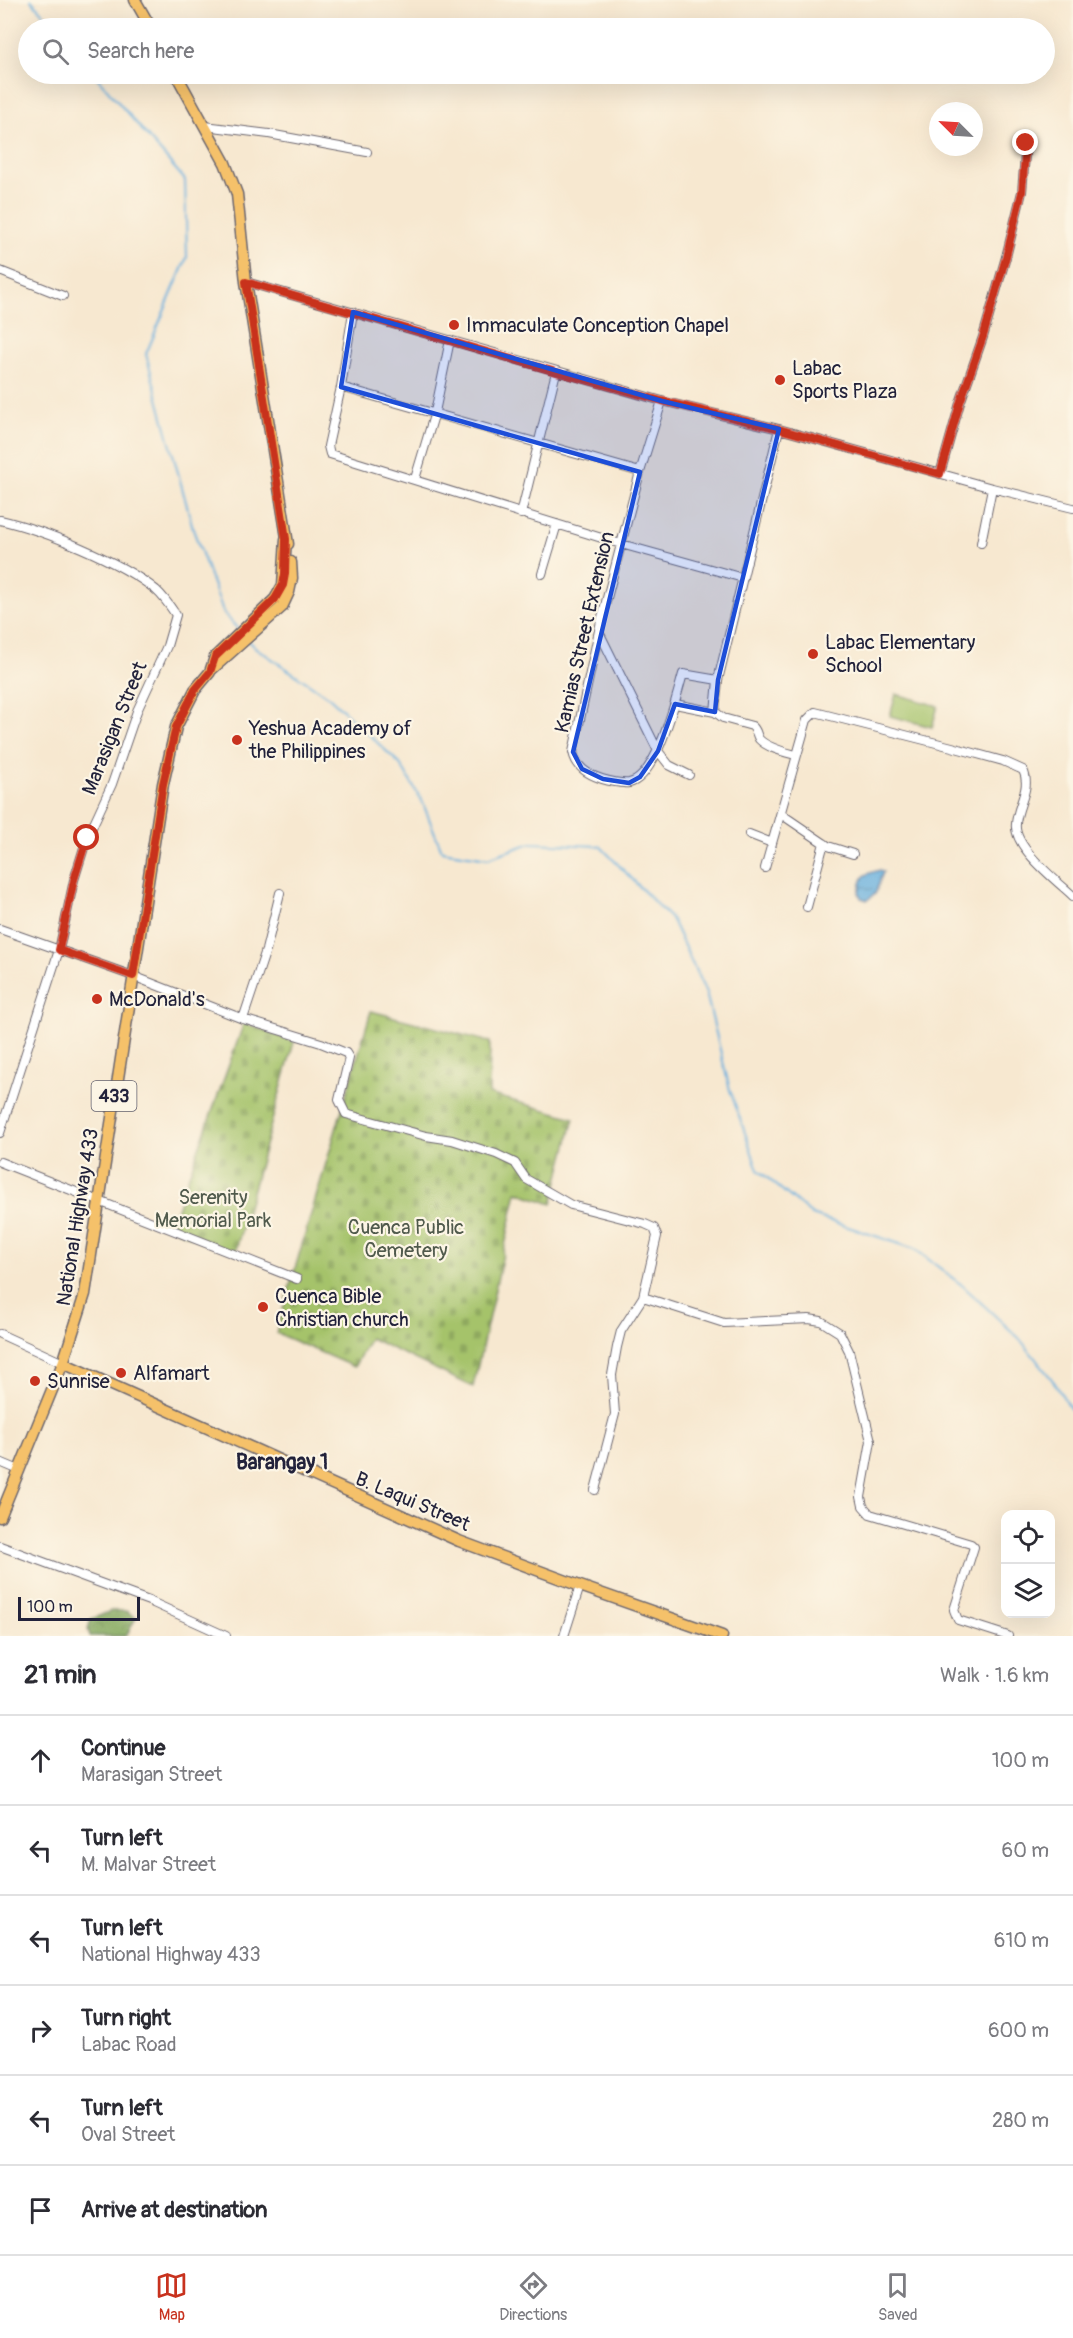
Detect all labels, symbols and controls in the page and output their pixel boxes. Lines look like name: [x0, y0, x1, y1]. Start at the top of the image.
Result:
search box: [18, 18, 1055, 84]
icon: search: [39, 35, 72, 68]
text: Search here: [87, 37, 194, 65]
north arrow: [929, 102, 983, 156]
route end: [1012, 129, 1038, 155]
place label: Immaculate Conception Chapel: [466, 313, 729, 338]
marker: Immaculate Conception Chapel: [447, 318, 461, 332]
place label: Labac Sports Plaza: [792, 356, 897, 404]
marker: Labac Sports Plaza: [773, 373, 787, 387]
street label: Kamias Street Extension: [549, 529, 620, 735]
place label: Labac Elementary School: [825, 630, 976, 678]
marker: Labac Elementary School: [806, 647, 820, 661]
street label: Marasigan Street: [76, 657, 153, 798]
place label: Yeshua Academy of the Philippines: [248, 716, 412, 764]
marker: Yeshua Academy of the Philippines: [230, 733, 244, 747]
route start: [73, 824, 99, 850]
place label: McDonald's: [109, 987, 205, 1012]
marker: McDonald's: [90, 992, 104, 1006]
road number: 433: [92, 1081, 136, 1111]
street label: National Highway 433: [51, 1126, 104, 1308]
park label: Serenity Memorial Park: [155, 1185, 272, 1233]
park label: Cuenca Public Cemetery: [348, 1215, 464, 1263]
place label: Cuenca Bible Christian church: [275, 1284, 409, 1332]
marker: Cuenca Bible Christian church: [256, 1300, 270, 1314]
place label: Alfamart: [133, 1361, 211, 1386]
marker: Alfamart: [114, 1366, 128, 1380]
place label: Sunrise: [47, 1369, 110, 1394]
marker: Sunrise: [28, 1374, 42, 1388]
district label: Barangay 1: [236, 1449, 328, 1476]
street label: B. Laqui Street: [352, 1466, 475, 1537]
map controls: [1001, 1510, 1055, 1618]
button: locate: [1001, 1510, 1055, 1564]
button: layers: [1001, 1564, 1055, 1618]
scale bar: [18, 1594, 140, 1622]
text: 100 m: [27, 1597, 73, 1617]
text: 21 min: [24, 1659, 97, 1691]
text: Walk · 1.6 km: [940, 1663, 1049, 1688]
text: Continue: [81, 1734, 165, 1762]
icon: ahead: [24, 1744, 57, 1777]
text: 100 m: [992, 1748, 1049, 1773]
text: Marasigan Street: [81, 1762, 222, 1787]
text: Turn left: [81, 1824, 163, 1852]
icon: left: [24, 1834, 57, 1867]
text: 60 m: [1002, 1838, 1049, 1863]
text: M. Malvar Street: [81, 1852, 216, 1877]
text: Turn left: [81, 1914, 163, 1942]
icon: left: [24, 1924, 57, 1957]
text: 610 m: [994, 1928, 1049, 1953]
text: National Highway 433: [81, 1942, 261, 1967]
text: Turn right: [81, 2004, 171, 2032]
icon: right: [24, 2014, 57, 2047]
text: 600 m: [988, 2018, 1049, 2043]
text: Labac Road: [81, 2032, 177, 2057]
text: Turn left: [81, 2094, 163, 2122]
icon: left: [24, 2104, 57, 2137]
text: 280 m: [992, 2108, 1049, 2133]
text: Oval Street: [81, 2122, 175, 2147]
icon: arrive: [24, 2194, 57, 2227]
text: Arrive at destination: [81, 2196, 267, 2224]
tab: Map: [155, 2269, 188, 2325]
tab: Directions: [499, 2269, 567, 2325]
tab: Saved: [878, 2269, 918, 2325]

